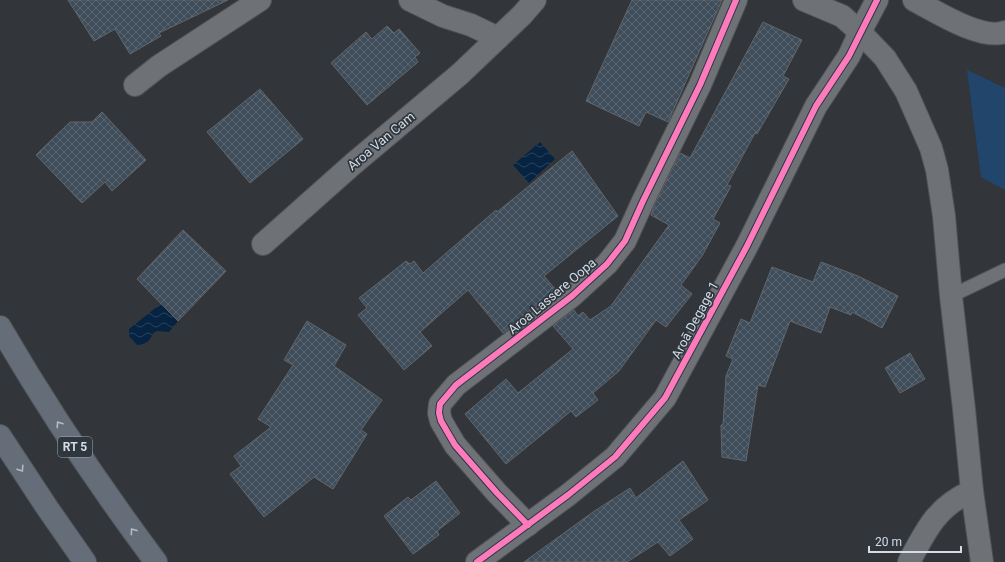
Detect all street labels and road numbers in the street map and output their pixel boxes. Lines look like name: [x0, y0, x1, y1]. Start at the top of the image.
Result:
street label: Aroa Van Cam: [344, 109, 418, 173]
street label: Aroa Lassere Oopa: [505, 255, 599, 337]
street label: Aroā Degage 1: [668, 279, 722, 361]
road number: RT 5: [58, 437, 92, 457]

